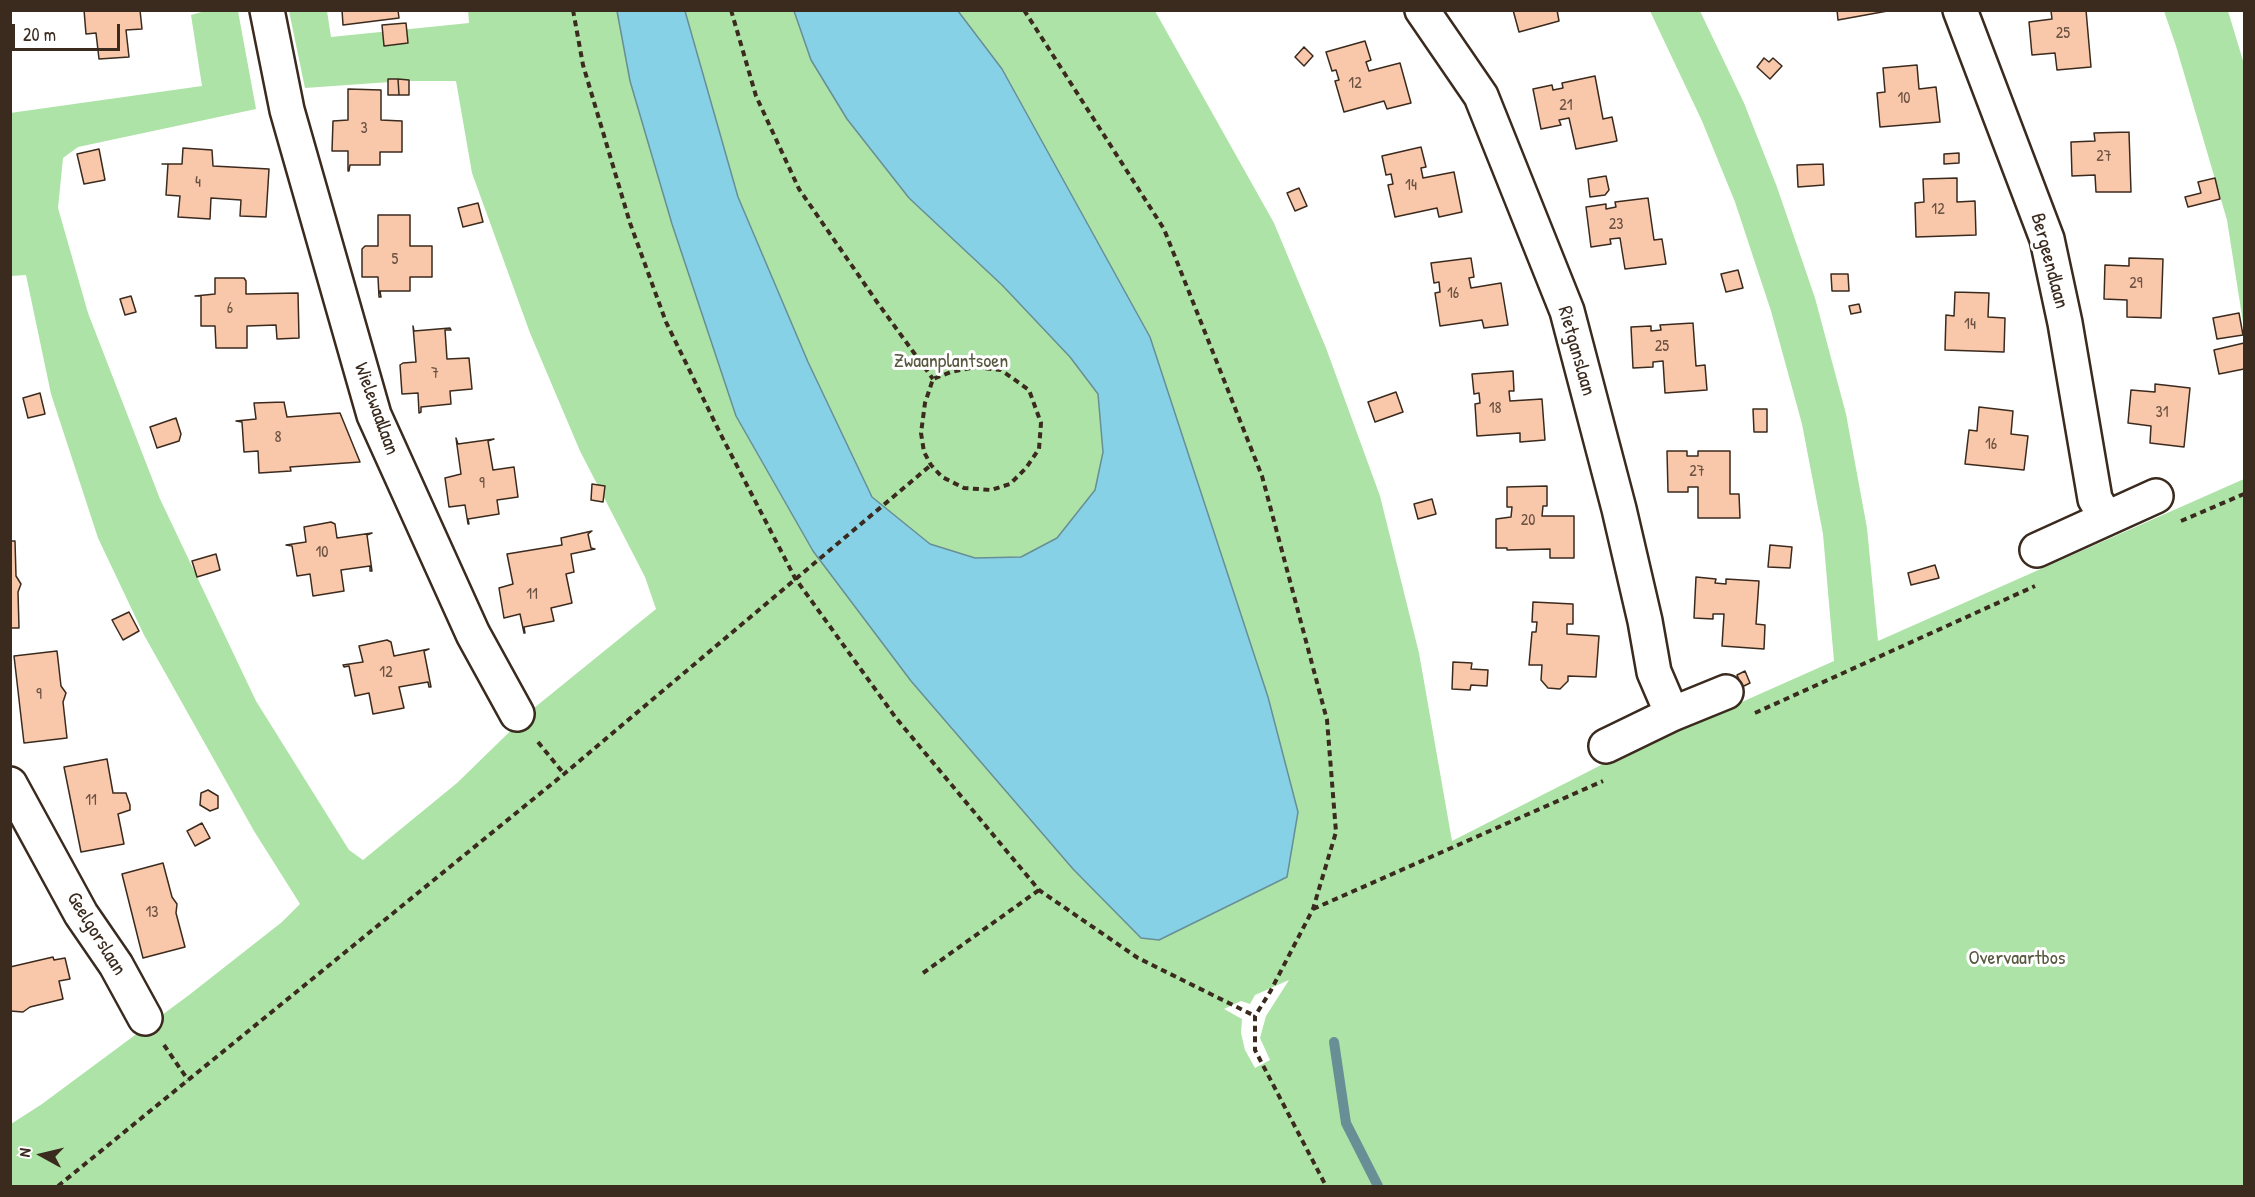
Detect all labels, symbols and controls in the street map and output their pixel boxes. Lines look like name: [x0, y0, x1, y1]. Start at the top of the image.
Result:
scale bar: [15, 12, 123, 50]
text: 20 m: [23, 22, 56, 47]
house number: 25: [2056, 24, 2070, 44]
house number: 12: [1348, 74, 1362, 94]
house number: 10: [1898, 89, 1910, 109]
house number: 21: [1559, 96, 1573, 116]
house number: 3: [360, 119, 368, 139]
house number: 27: [2096, 147, 2112, 167]
house number: 4: [195, 173, 201, 193]
house number: 14: [1405, 176, 1417, 196]
house number: 12: [1931, 200, 1945, 220]
street label: Bergeendlaan: [2025, 211, 2073, 311]
house number: 23: [1609, 215, 1623, 235]
house number: 5: [392, 250, 398, 270]
house number: 29: [2129, 274, 2143, 294]
house number: 16: [1447, 284, 1459, 304]
house number: 6: [227, 299, 233, 319]
street label: Rietganslaan: [1552, 304, 1600, 398]
house number: 14: [1964, 315, 1976, 335]
house number: 25: [1655, 337, 1669, 357]
park label: Zwaanplantsoen: [894, 350, 1008, 374]
street label: Wielewaallaan: [348, 360, 404, 458]
house number: 7: [431, 364, 439, 384]
house number: 18: [1489, 399, 1501, 419]
house number: 31: [2156, 403, 2168, 423]
house number: 8: [275, 428, 281, 448]
house number: 16: [1985, 435, 1997, 455]
house number: 27: [1689, 462, 1705, 482]
house number: 9: [479, 474, 485, 494]
house number: 20: [1521, 511, 1535, 531]
house number: 10: [316, 543, 328, 563]
house number: 11: [526, 585, 538, 605]
house number: 12: [379, 663, 393, 683]
house number: 9: [36, 685, 42, 705]
house number: 11: [85, 791, 97, 811]
street label: Geelgorslaan: [61, 888, 131, 980]
house number: 13: [146, 903, 158, 923]
park label: Overvaartbos: [1968, 947, 2066, 971]
north arrow: [12, 1125, 72, 1185]
text: N: [13, 1147, 36, 1158]

